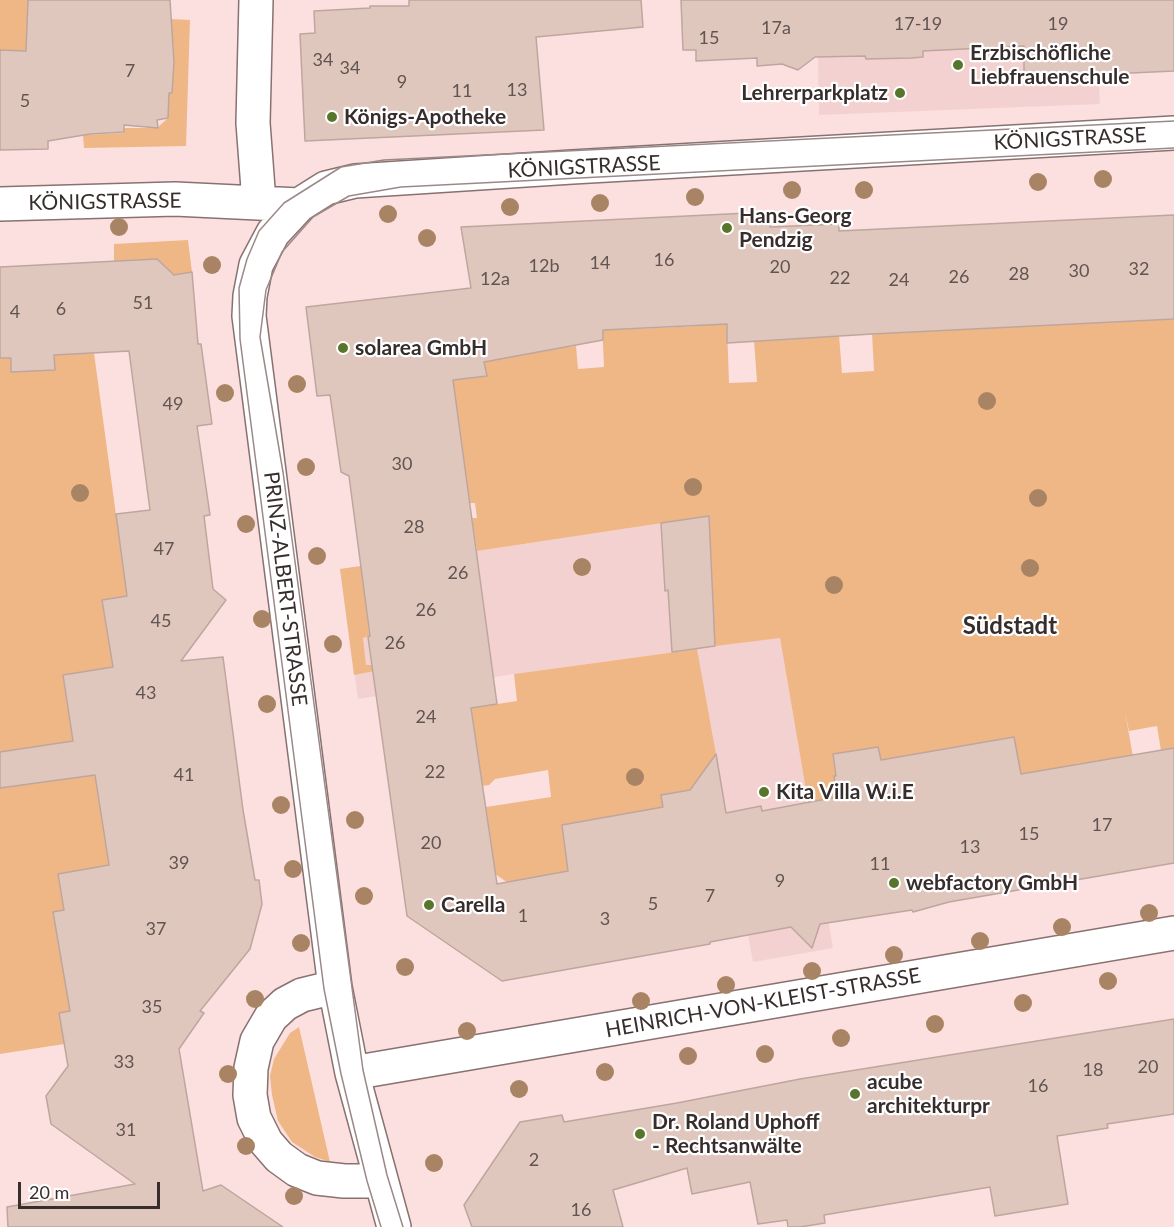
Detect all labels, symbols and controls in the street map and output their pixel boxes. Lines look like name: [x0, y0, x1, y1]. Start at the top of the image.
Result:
house number: 17-19: [894, 13, 942, 35]
house number: 19: [1048, 13, 1068, 35]
house number: 17a: [761, 17, 791, 39]
house number: 15: [699, 27, 719, 49]
place label: Erzbischöfliche Liebfrauenschule: [970, 40, 1129, 90]
house number: 34: [313, 49, 333, 71]
house number: 34: [340, 57, 360, 79]
marker: Erzbischöfliche Liebfrauenschule: [951, 58, 965, 72]
house number: 7: [125, 60, 135, 82]
house number: 9: [397, 71, 407, 93]
house number: 13: [507, 79, 527, 101]
house number: 11: [452, 80, 472, 102]
place label: Lehrerparkplatz: [741, 80, 888, 106]
marker: Lehrerparkplatz: [893, 86, 907, 100]
house number: 5: [20, 90, 30, 112]
place label: Königs-Apotheke: [344, 104, 506, 130]
marker: Königs-Apotheke: [325, 110, 339, 124]
street label: KÖNIGSTRASSE: [993, 122, 1147, 156]
street label: KÖNIGSTRASSE: [507, 150, 661, 184]
street label: KÖNIGSTRASSE: [28, 188, 182, 216]
place label: Hans-Georg Pendzig: [739, 203, 852, 253]
marker: Hans-Georg Pendzig: [720, 221, 734, 235]
house number: 16: [654, 249, 674, 271]
house number: 14: [590, 252, 610, 274]
house number: 12b: [529, 255, 559, 277]
house number: 20: [770, 256, 790, 278]
house number: 32: [1129, 258, 1149, 280]
house number: 30: [1069, 260, 1089, 282]
house number: 28: [1009, 263, 1029, 285]
house number: 26: [949, 266, 969, 288]
house number: 22: [830, 267, 850, 289]
house number: 12a: [480, 268, 510, 290]
house number: 24: [889, 269, 909, 291]
house number: 51: [133, 292, 153, 314]
house number: 6: [56, 298, 66, 320]
house number: 4: [10, 301, 20, 323]
place label: solarea GmbH: [355, 335, 487, 361]
marker: solarea GmbH: [336, 341, 350, 355]
house number: 49: [163, 393, 183, 415]
house number: 30: [392, 453, 412, 475]
street label: PRINZ-ALBERT-STRASSE: [258, 470, 312, 708]
house number: 28: [404, 516, 424, 538]
house number: 47: [154, 538, 174, 560]
house number: 26: [448, 562, 468, 584]
house number: 26: [416, 599, 436, 621]
house number: 45: [151, 610, 171, 632]
district label: Südstadt: [963, 612, 1057, 640]
house number: 26: [385, 632, 405, 654]
house number: 43: [136, 682, 156, 704]
house number: 24: [416, 706, 436, 728]
house number: 22: [425, 761, 445, 783]
house number: 41: [174, 764, 194, 786]
place label: Kita Villa W.i.E: [776, 779, 914, 805]
marker: Kita Villa W.i.E: [757, 785, 771, 799]
house number: 17: [1092, 814, 1112, 836]
house number: 15: [1019, 823, 1039, 845]
house number: 20: [421, 832, 441, 854]
house number: 13: [960, 836, 980, 858]
house number: 39: [169, 852, 189, 874]
house number: 11: [870, 853, 890, 875]
house number: 9: [775, 870, 785, 892]
place label: webfactory GmbH: [906, 870, 1078, 896]
marker: webfactory GmbH: [887, 876, 901, 890]
house number: 7: [705, 885, 715, 907]
place label: Carella: [441, 892, 505, 918]
house number: 5: [648, 893, 658, 915]
marker: Carella: [422, 898, 436, 912]
house number: 1: [518, 905, 528, 927]
house number: 3: [600, 908, 610, 930]
house number: 37: [146, 918, 166, 940]
street label: HEINRICH-VON-KLEIST-STRASSE: [603, 963, 923, 1043]
house number: 35: [142, 996, 162, 1018]
house number: 33: [114, 1051, 134, 1073]
house number: 20: [1138, 1056, 1158, 1078]
house number: 18: [1083, 1059, 1103, 1081]
place label: acube architekturpr: [867, 1069, 990, 1119]
house number: 16: [1028, 1075, 1048, 1097]
marker: acube architekturpr: [848, 1087, 862, 1101]
place label: Dr. Roland Uphoff - Rechtsanwälte: [652, 1109, 820, 1159]
house number: 31: [116, 1119, 136, 1141]
marker: Dr. Roland Uphoff - Rechtsanwälte: [633, 1127, 647, 1141]
house number: 2: [529, 1149, 539, 1171]
scale bar: [21, 1170, 164, 1208]
text: 20 m: [29, 1181, 69, 1203]
house number: 16: [571, 1199, 591, 1221]

